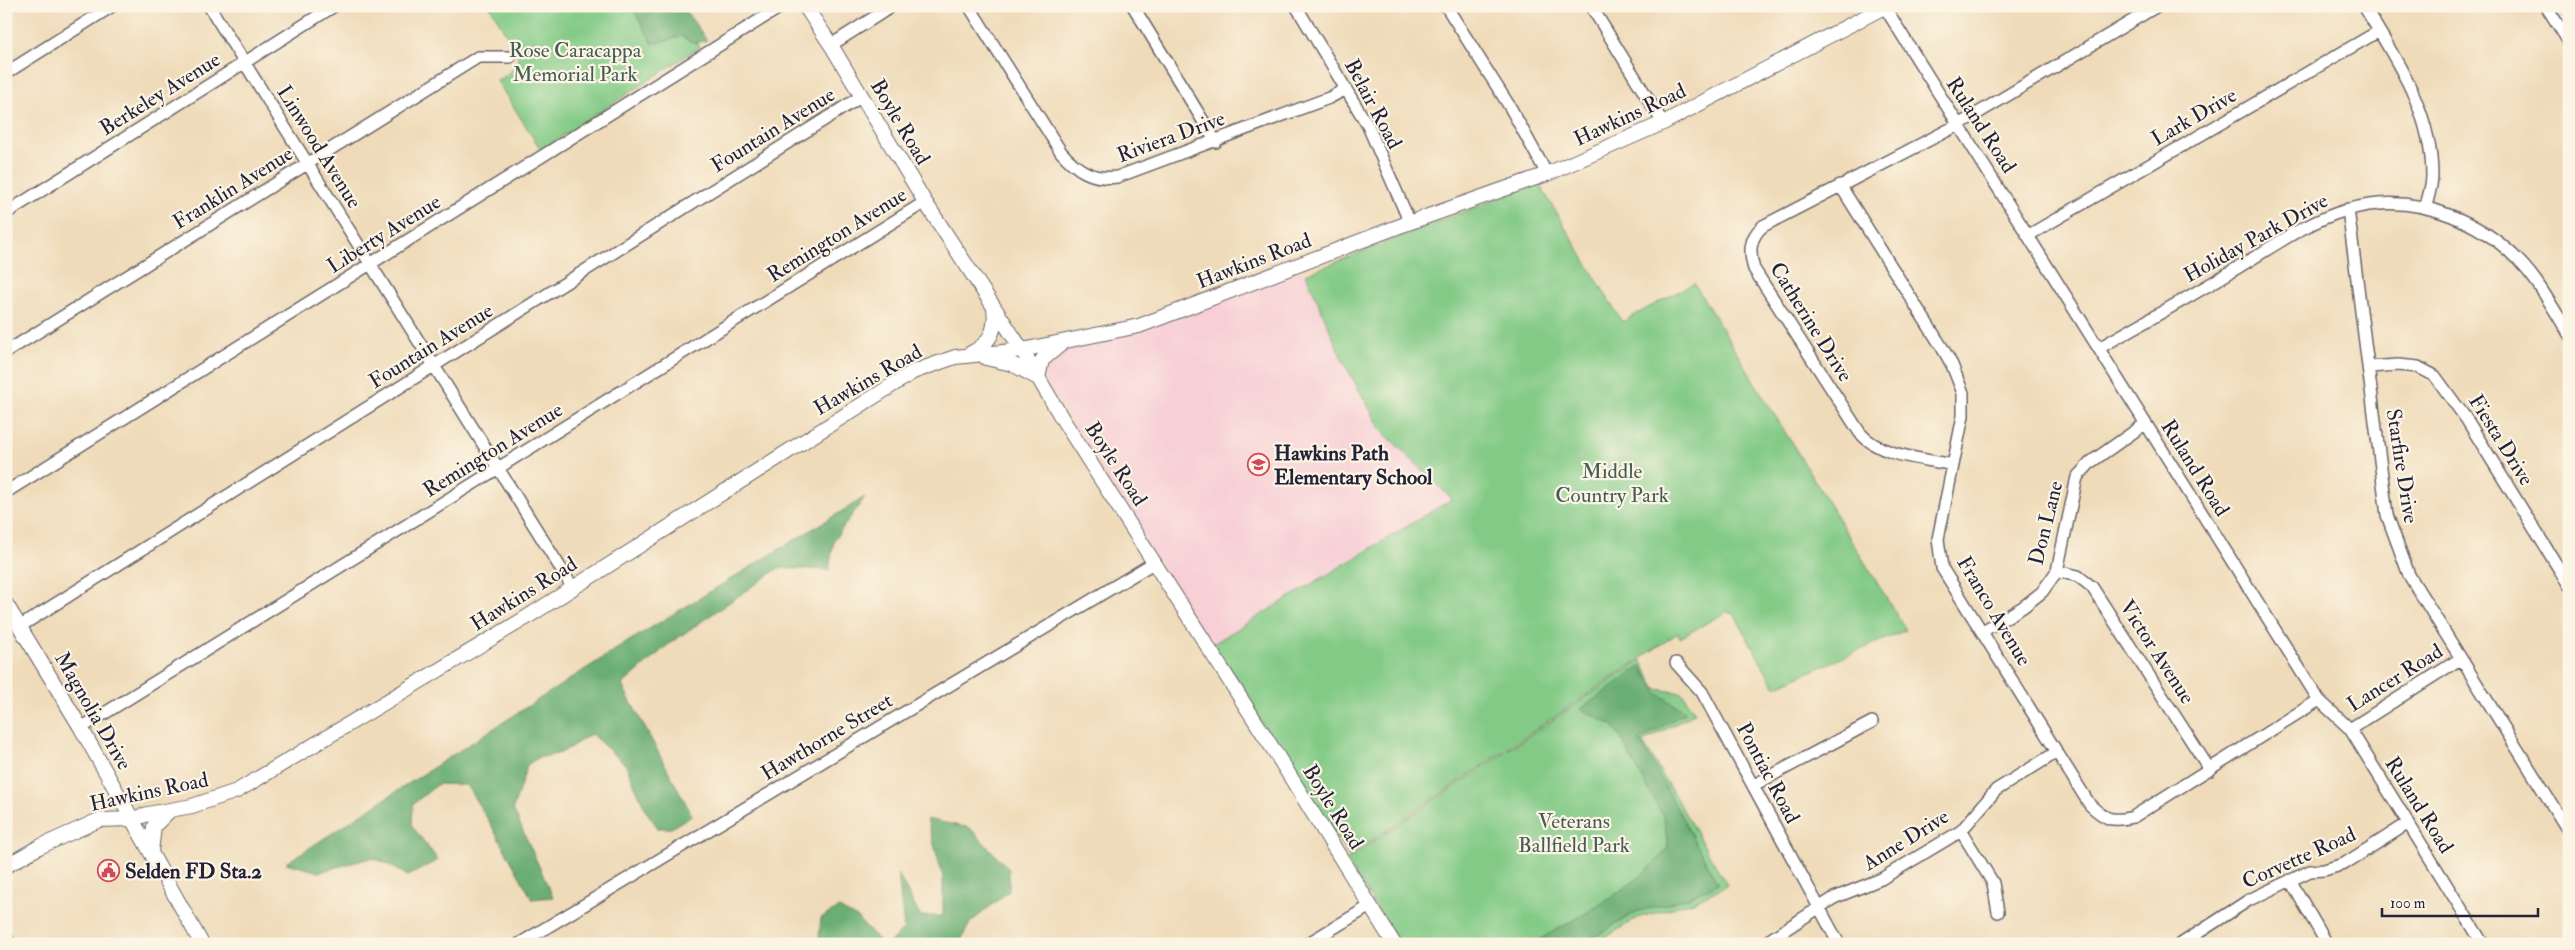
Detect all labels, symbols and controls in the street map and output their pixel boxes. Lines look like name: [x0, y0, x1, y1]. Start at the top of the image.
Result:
park label: Rose Caracappa Memorial Park: [509, 37, 642, 88]
street label: Berkeley Avenue: [95, 46, 226, 142]
street label: Belair Road: [1338, 54, 1408, 154]
street label: Ruland Road: [1940, 72, 2022, 179]
street label: Boyle Road: [864, 74, 936, 170]
street label: Hawkins Road: [1570, 77, 1691, 153]
street label: Linwood Avenue: [270, 80, 368, 214]
street label: Fountain Avenue: [706, 81, 840, 179]
street label: Lark Drive: [2146, 82, 2242, 152]
street label: Riviera Drive: [1113, 105, 1229, 169]
street label: Franklin Avenue: [168, 140, 298, 236]
street label: Remington Avenue: [762, 181, 912, 289]
street label: Holiday Park Drive: [2179, 187, 2333, 289]
street label: Liberty Avenue: [322, 188, 446, 280]
street label: Hawkins Road: [1193, 227, 1316, 295]
street label: Catherine Drive: [1764, 257, 1859, 387]
street label: Fountain Avenue: [364, 297, 498, 395]
street label: Hawkins Road: [809, 338, 928, 422]
street label: Fiesta Drive: [2462, 389, 2540, 491]
street label: Remington Avenue: [418, 396, 568, 504]
street label: Starfire Drive: [2380, 407, 2424, 525]
street label: Ruland Road: [2155, 415, 2236, 522]
street label: Boyle Road: [1079, 417, 1154, 512]
place label: Hawkins Path Elementary School: [1274, 440, 1433, 491]
school or university icon: Hawkins Path Elementary School: [1246, 453, 1270, 477]
park label: Middle Country Park: [1555, 458, 1669, 509]
street label: Don Lane: [2023, 478, 2070, 568]
street label: Hawkins Road: [466, 550, 583, 637]
street label: Franco Avenue: [1951, 551, 2038, 671]
street label: Victor Avenue: [2113, 595, 2201, 709]
street label: Lancer Road: [2342, 638, 2449, 718]
street label: Magnolia Drive: [48, 647, 138, 775]
street label: Hawthorne Street: [756, 687, 898, 787]
street label: Pontiac Road: [1730, 718, 1806, 829]
street label: Ruland Road: [2379, 752, 2460, 859]
street label: Boyle Road: [1296, 759, 1370, 855]
street label: Hawkins Road: [87, 766, 211, 818]
street label: Anne Drive: [1857, 803, 1954, 877]
park label: Veterans Ballfield Park: [1518, 808, 1630, 859]
street label: Corvette Road: [2238, 821, 2361, 895]
place label: Selden FD Sta.2: [125, 858, 262, 885]
public building icon: Selden FD Sta.2: [97, 859, 121, 883]
scale bar: [2382, 885, 2539, 917]
text: 100 m: [2390, 894, 2426, 913]

